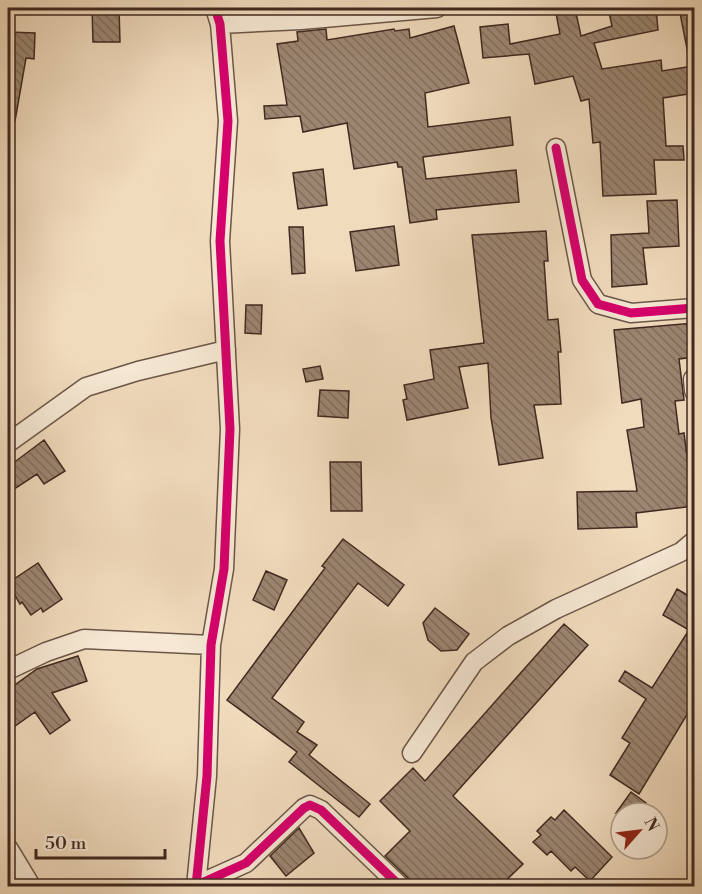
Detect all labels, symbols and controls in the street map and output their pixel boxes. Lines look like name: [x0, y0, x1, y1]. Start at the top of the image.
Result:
north arrow: [609, 801, 669, 861]
text: N: [640, 814, 663, 835]
scale bar: [36, 822, 165, 860]
text: 50 m: [45, 832, 87, 855]

